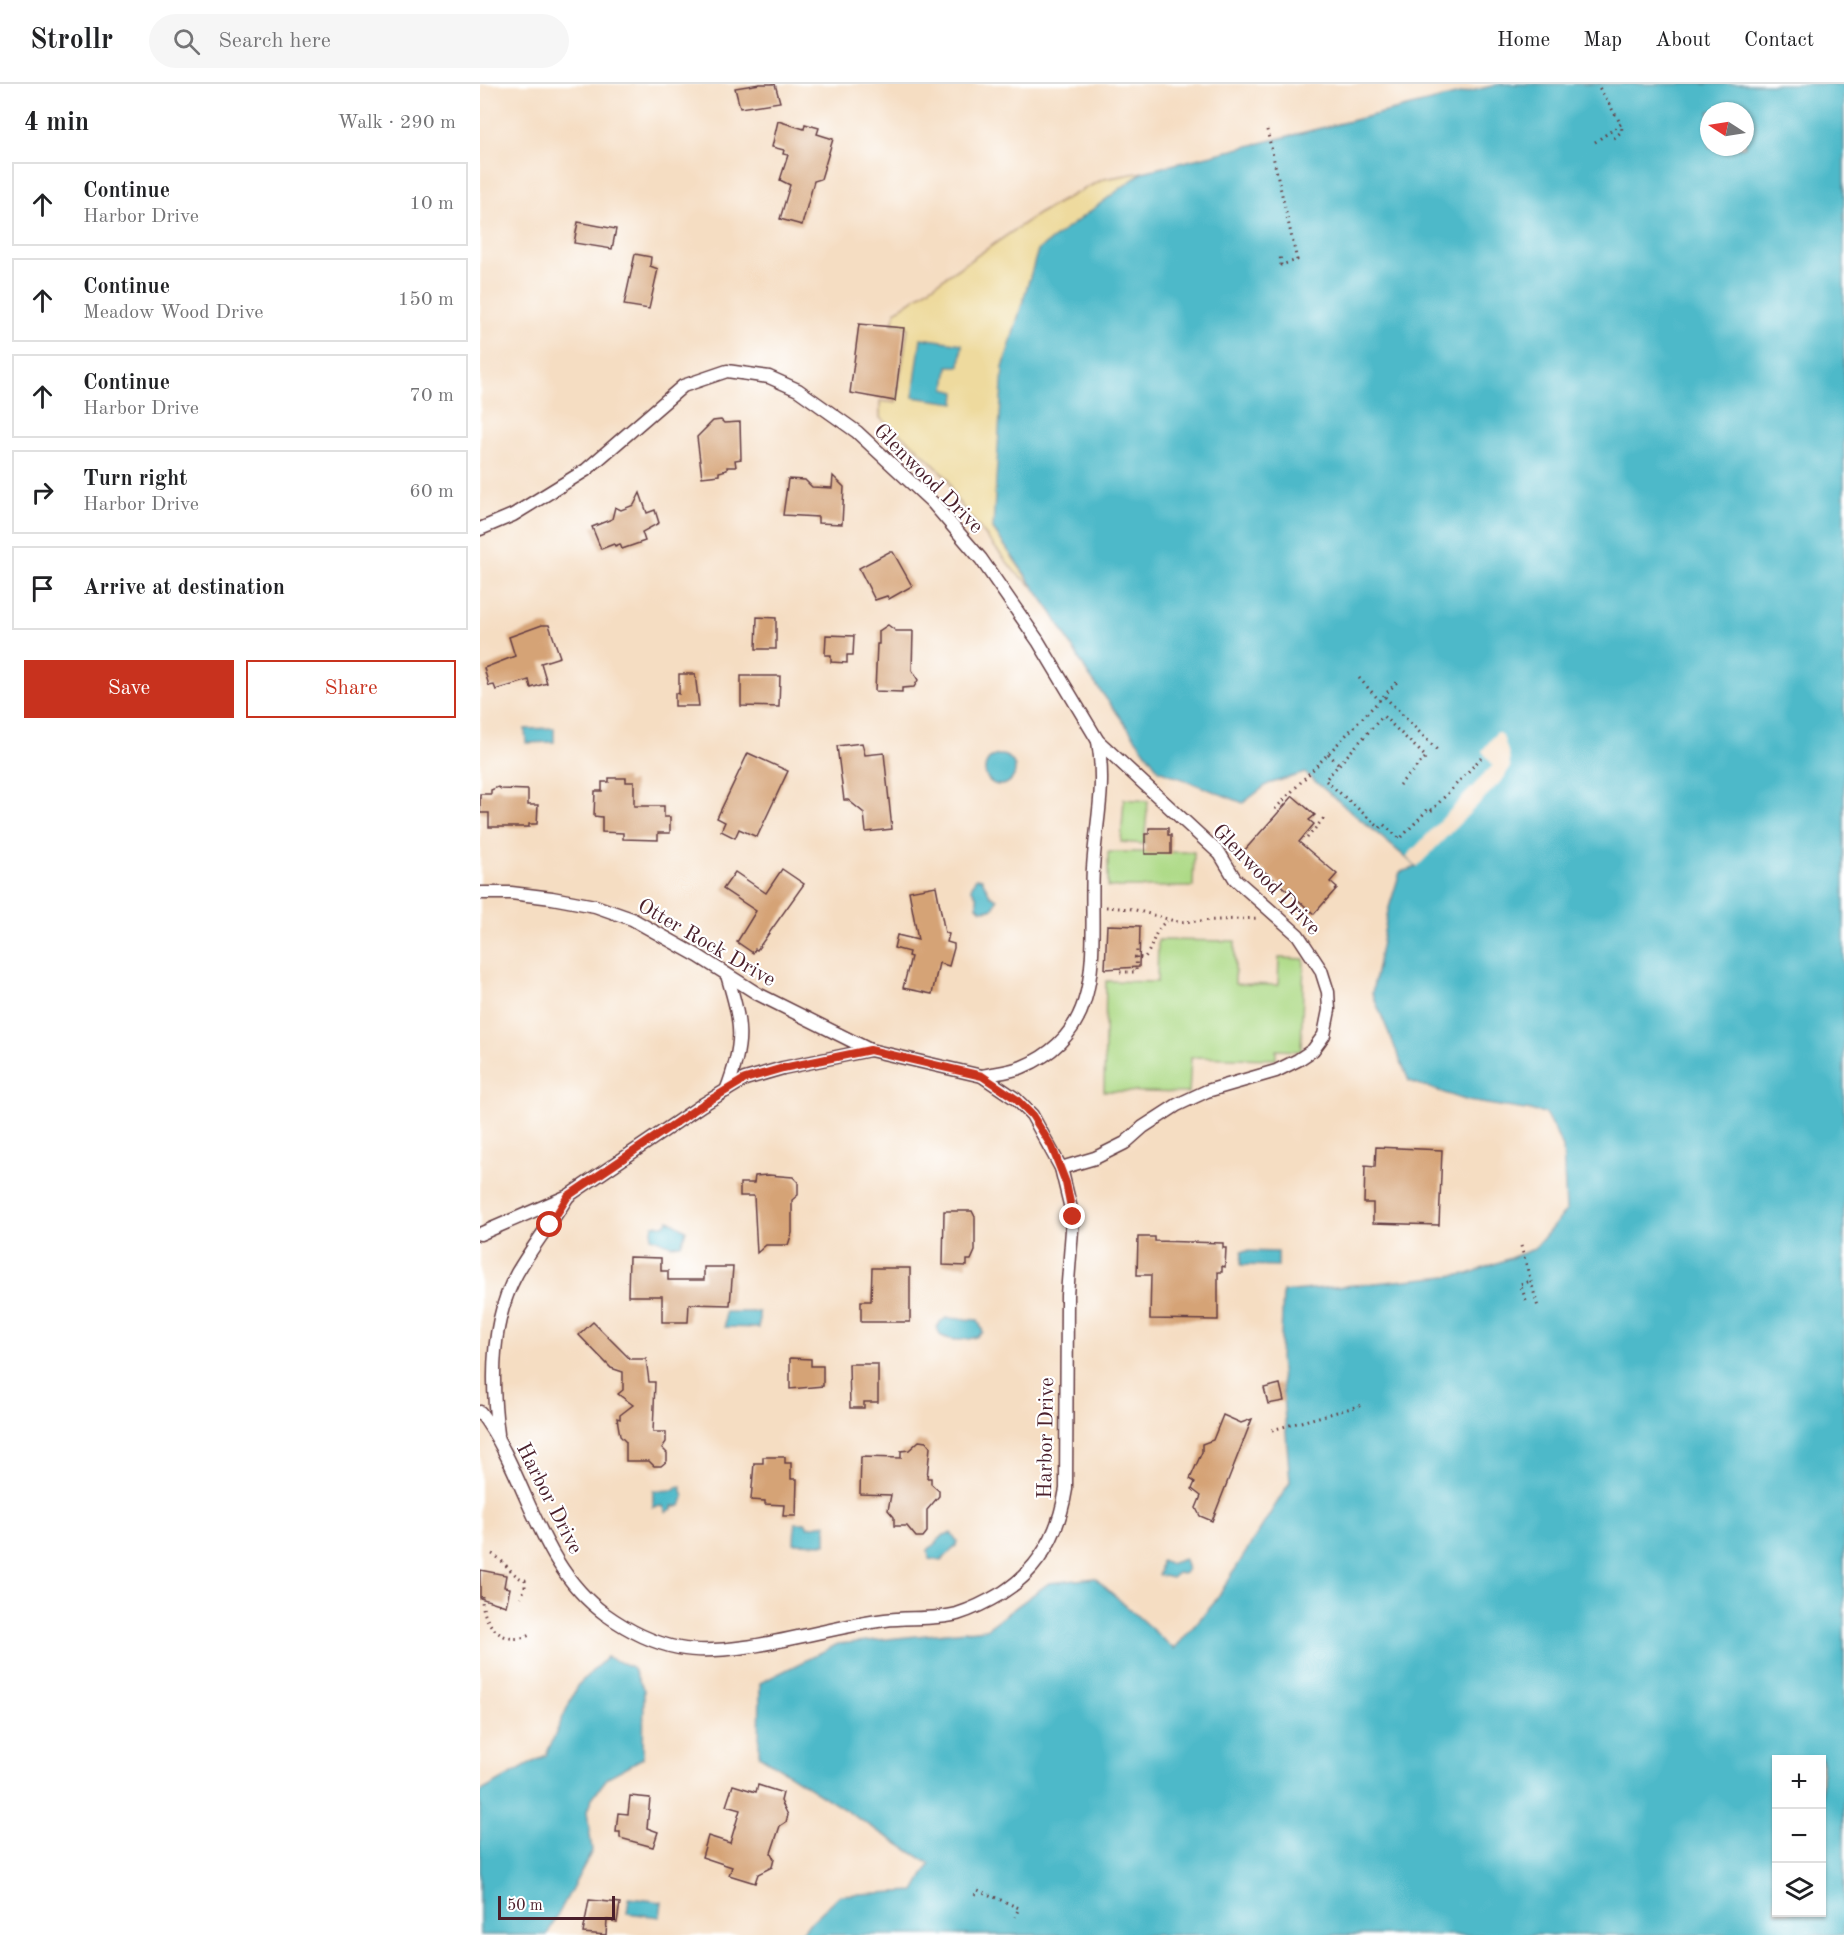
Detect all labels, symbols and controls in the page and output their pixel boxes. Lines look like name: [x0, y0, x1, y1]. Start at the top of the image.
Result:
search box: [149, 14, 569, 68]
icon: search: [170, 25, 203, 58]
text: Strollr: [30, 27, 113, 55]
text: Search here: [218, 30, 331, 52]
text: Home: [1497, 30, 1550, 51]
text: Map: [1583, 30, 1622, 51]
text: About: [1655, 30, 1711, 51]
text: Contact: [1744, 30, 1814, 51]
north arrow: [1700, 102, 1754, 156]
text: 4 min: [24, 110, 89, 136]
text: Walk · 290 m: [337, 113, 456, 133]
text: Continue: [83, 180, 170, 202]
icon: ahead: [26, 188, 59, 221]
text: 10 m: [409, 194, 454, 214]
text: Harbor Drive: [83, 207, 199, 227]
text: Continue: [83, 276, 170, 298]
icon: ahead: [26, 284, 59, 317]
text: 150 m: [398, 290, 454, 310]
text: Meadow Wood Drive: [83, 303, 263, 323]
text: Continue: [83, 372, 170, 394]
icon: ahead: [26, 380, 59, 413]
text: 70 m: [409, 386, 454, 406]
text: Harbor Drive: [83, 399, 199, 419]
street label: Glenwood Drive: [869, 420, 987, 538]
text: Turn right: [83, 468, 187, 490]
icon: right: [26, 476, 59, 509]
text: 60 m: [409, 482, 454, 502]
text: Harbor Drive: [83, 495, 199, 515]
icon: arrive: [26, 572, 59, 605]
text: Arrive at destination: [83, 577, 285, 599]
button: Save: [24, 660, 234, 718]
button: Share: [246, 660, 456, 718]
street label: Glenwood Drive: [1208, 821, 1324, 940]
street label: Otter Rock Drive: [634, 895, 779, 991]
route end: [1059, 1203, 1085, 1229]
route start: [536, 1211, 562, 1237]
street label: Harbor Drive: [1035, 1377, 1058, 1499]
street label: Harbor Drive: [512, 1440, 586, 1558]
map controls: [1772, 1755, 1826, 1917]
button: +: [1772, 1755, 1826, 1809]
button: −: [1772, 1809, 1826, 1863]
button: layers: [1772, 1863, 1826, 1917]
scale bar: [498, 1893, 615, 1920]
text: 50 m: [507, 1898, 543, 1914]

